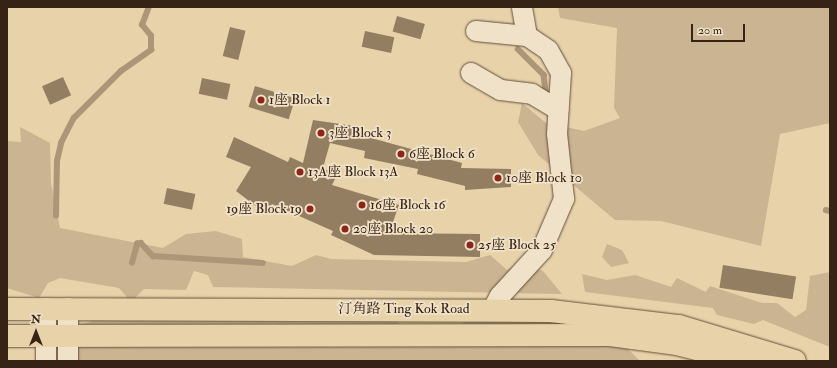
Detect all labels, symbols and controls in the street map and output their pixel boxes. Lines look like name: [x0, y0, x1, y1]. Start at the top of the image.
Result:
scale bar: [693, 16, 747, 42]
text: 20 m: [698, 23, 722, 38]
place label: 1座 Block 1: [269, 92, 331, 108]
marker: 1座 Block 1: [256, 95, 266, 105]
place label: 3座 Block 3: [329, 125, 391, 141]
marker: 3座 Block 3: [316, 128, 326, 138]
place label: 6座 Block 6: [409, 146, 475, 162]
marker: 6座 Block 6: [396, 149, 406, 159]
place label: 13A座 Block 13A: [308, 164, 398, 180]
marker: 13A座 Block 13A: [295, 167, 305, 177]
place label: 10座 Block 10: [506, 170, 582, 186]
marker: 10座 Block 10: [493, 173, 503, 183]
place label: 16座 Block 16: [370, 197, 446, 213]
marker: 16座 Block 16: [357, 200, 367, 210]
place label: 19座 Block 19: [226, 201, 302, 217]
marker: 19座 Block 19: [305, 204, 315, 214]
place label: 20座 Block 20: [353, 221, 433, 237]
marker: 20座 Block 20: [340, 224, 350, 234]
place label: 25座 Block 25: [478, 237, 556, 253]
marker: 25座 Block 25: [465, 240, 475, 250]
street label: 汀角路 Ting Kok Road: [338, 301, 470, 317]
north arrow: [16, 312, 56, 352]
text: N: [31, 313, 41, 326]

